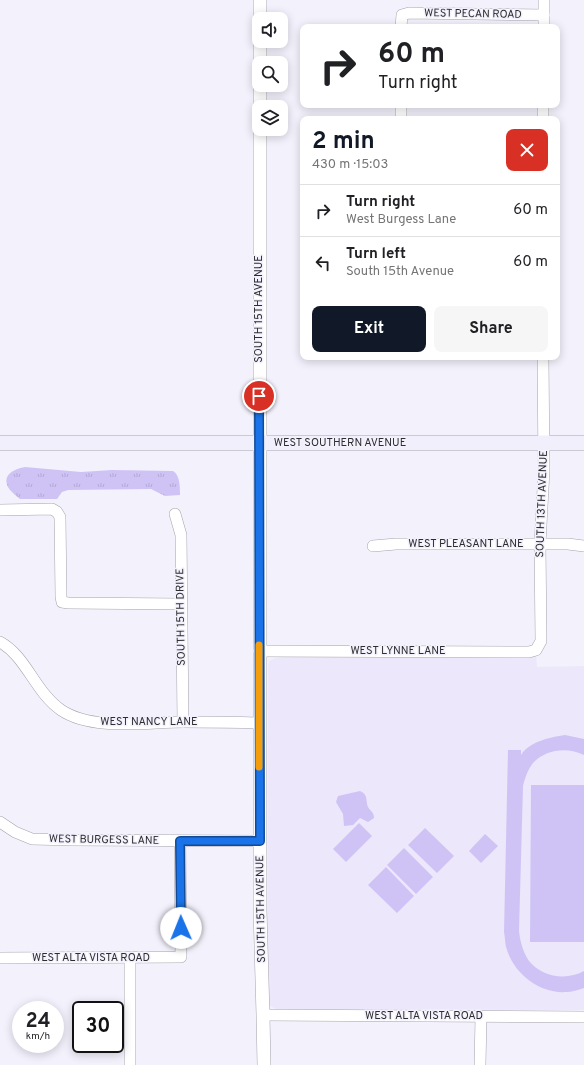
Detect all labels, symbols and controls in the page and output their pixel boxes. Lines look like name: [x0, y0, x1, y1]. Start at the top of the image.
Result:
street label: WEST PECAN ROAD: [424, 6, 522, 22]
map controls: [252, 12, 288, 136]
button: sound: [252, 12, 288, 48]
text: 60 m: [378, 37, 445, 73]
icon: right: [312, 40, 364, 92]
button: search: [252, 56, 288, 92]
text: Turn right: [378, 72, 458, 95]
button: layers: [252, 100, 288, 136]
text: 2 min: [312, 127, 375, 157]
button: close: [506, 129, 548, 171]
text: 430 m · 15:03: [312, 157, 388, 173]
text: Turn right: [346, 193, 415, 212]
icon: right: [312, 200, 334, 222]
text: 60 m: [513, 201, 548, 220]
text: West Burgess Lane: [346, 212, 456, 228]
text: Turn left: [346, 245, 406, 264]
icon: left: [312, 252, 334, 274]
text: 60 m: [513, 253, 548, 272]
street label: SOUTH 15TH AVENUE: [252, 255, 266, 363]
text: South 15th Avenue: [346, 264, 454, 280]
button: Exit: [312, 306, 426, 352]
button: Share: [434, 306, 548, 352]
pin: [242, 379, 276, 413]
icon: arrive: [248, 385, 270, 407]
street label: WEST SOUTHERN AVENUE: [274, 436, 406, 450]
street label: SOUTH 13TH AVENUE: [533, 450, 551, 558]
street label: WEST PLEASANT LANE: [408, 537, 524, 551]
street label: SOUTH 15TH DRIVE: [173, 568, 189, 666]
street label: WEST LYNNE LANE: [350, 644, 446, 658]
street label: WEST NANCY LANE: [100, 715, 198, 729]
street label: WEST BURGESS LANE: [49, 832, 159, 848]
street label: SOUTH 15TH AVENUE: [253, 855, 269, 963]
position arrow: [160, 907, 202, 949]
street label: WEST ALTA VISTA ROAD: [32, 951, 150, 965]
speed limit sign: 30: [72, 1001, 124, 1053]
text: 24: [25, 1009, 51, 1035]
street label: WEST ALTA VISTA ROAD: [365, 1009, 483, 1023]
text: km/h: [26, 1030, 50, 1043]

